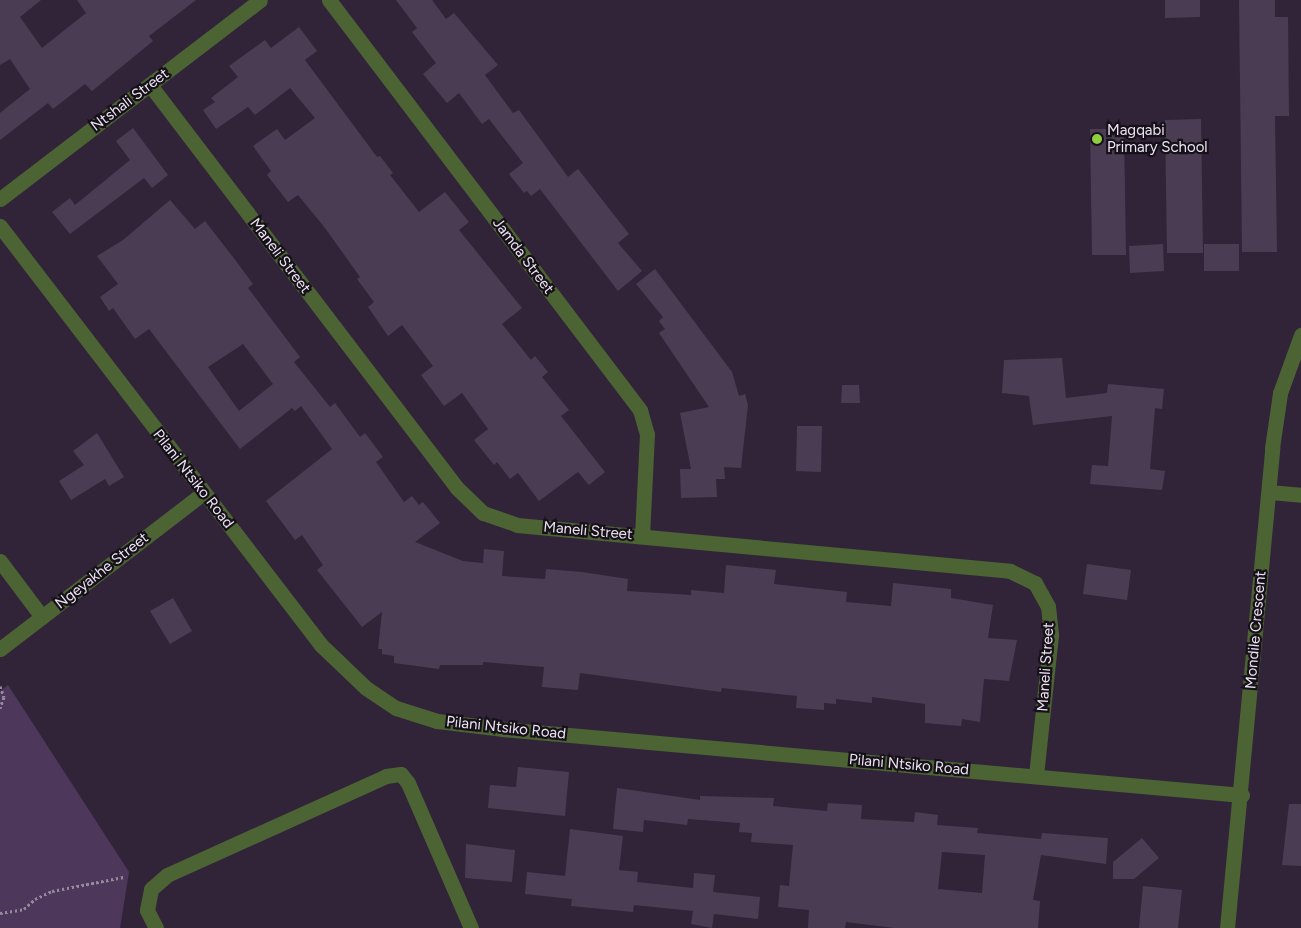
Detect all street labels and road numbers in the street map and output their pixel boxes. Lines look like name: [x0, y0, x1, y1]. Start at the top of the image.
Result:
street label: Ntshali Street: [88, 65, 172, 135]
street label: Maneli Street: [246, 215, 314, 297]
street label: Jamda Street: [489, 215, 557, 297]
street label: Pilani Ntsiko Road: [149, 426, 237, 532]
street label: Maneli Street: [543, 518, 633, 544]
street label: Ngeyakhe Street: [52, 529, 152, 613]
street label: Mondile Crescent: [1242, 570, 1270, 690]
street label: Maneli Street: [1034, 622, 1058, 712]
street label: Pilani Ntsiko Road: [445, 713, 567, 743]
street label: Pilani Ntsiko Road: [848, 751, 970, 779]

